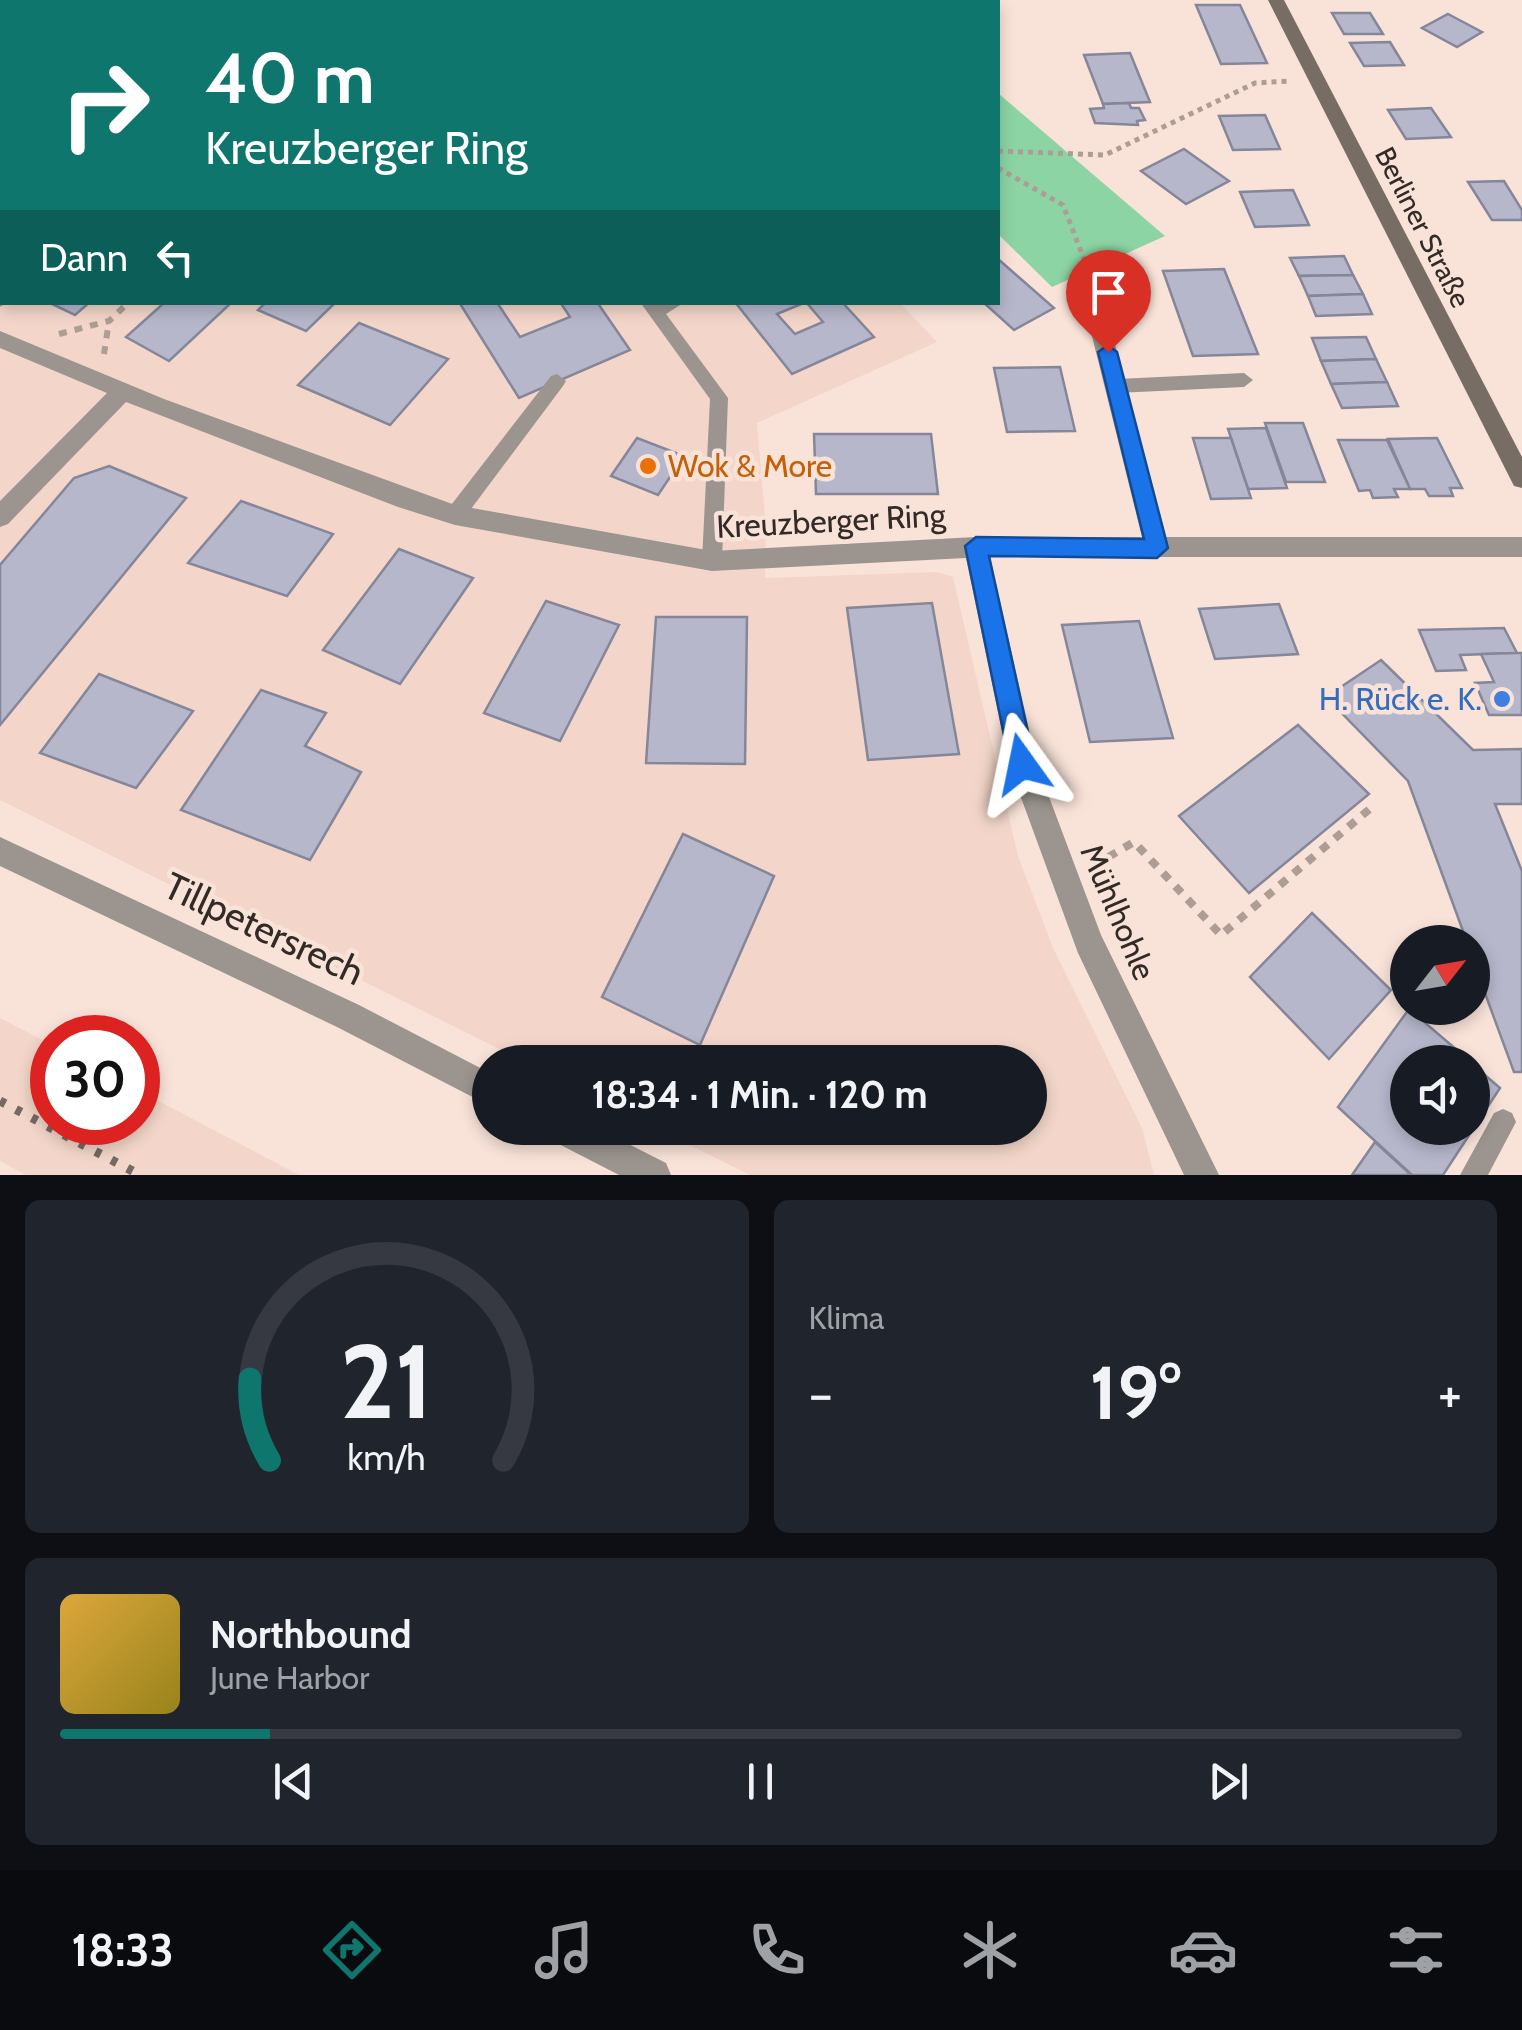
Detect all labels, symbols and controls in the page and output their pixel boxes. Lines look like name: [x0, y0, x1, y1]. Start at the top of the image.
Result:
text: 40 m: [205, 35, 374, 121]
icon: right: [40, 40, 170, 170]
text: Kreuzberger Ring: [205, 121, 528, 175]
street label: Berliner Straße: [1368, 141, 1478, 313]
icon: left: [148, 230, 203, 285]
text: Dann: [40, 234, 128, 281]
pin: [1066, 250, 1151, 353]
icon: arrive: [1081, 265, 1136, 320]
place label: Wok & More: [668, 446, 832, 485]
marker: Wok & More: [637, 455, 659, 477]
street label: Kreuzberger Ring: [715, 495, 948, 546]
place label: H. Rück e. K.: [1319, 679, 1482, 718]
marker: H. Rück e. K.: [1491, 688, 1513, 710]
position arrow: [970, 712, 1074, 816]
street label: Mühlhohle: [1073, 838, 1164, 985]
street label: Tillpetersrech: [157, 862, 372, 995]
north arrow: [1390, 925, 1490, 1025]
map controls: [1390, 925, 1490, 1145]
speed limit sign: 30: [30, 1015, 160, 1145]
button: sound: [1390, 1045, 1490, 1145]
text: 18:34 · 1 Min. · 120 m: [591, 1071, 928, 1118]
text: Klima: [809, 1298, 884, 1337]
text: 21: [340, 1318, 433, 1444]
text: 19°: [1090, 1347, 1181, 1438]
text: −: [809, 1360, 833, 1427]
text: +: [1438, 1360, 1462, 1427]
text: km/h: [348, 1436, 426, 1479]
text: Northbound: [210, 1611, 412, 1658]
text: June Harbor: [210, 1658, 369, 1697]
icon: previous: [266, 1754, 321, 1809]
icon: pause: [733, 1754, 788, 1809]
icon: next: [1201, 1754, 1256, 1809]
icon: directions: [317, 1915, 387, 1985]
icon: music: [529, 1915, 599, 1985]
icon: phone: [742, 1915, 812, 1985]
icon: climate: [955, 1915, 1025, 1985]
icon: car: [1168, 1915, 1238, 1985]
icon: filters: [1381, 1915, 1451, 1985]
text: 18:33: [71, 1923, 174, 1977]

